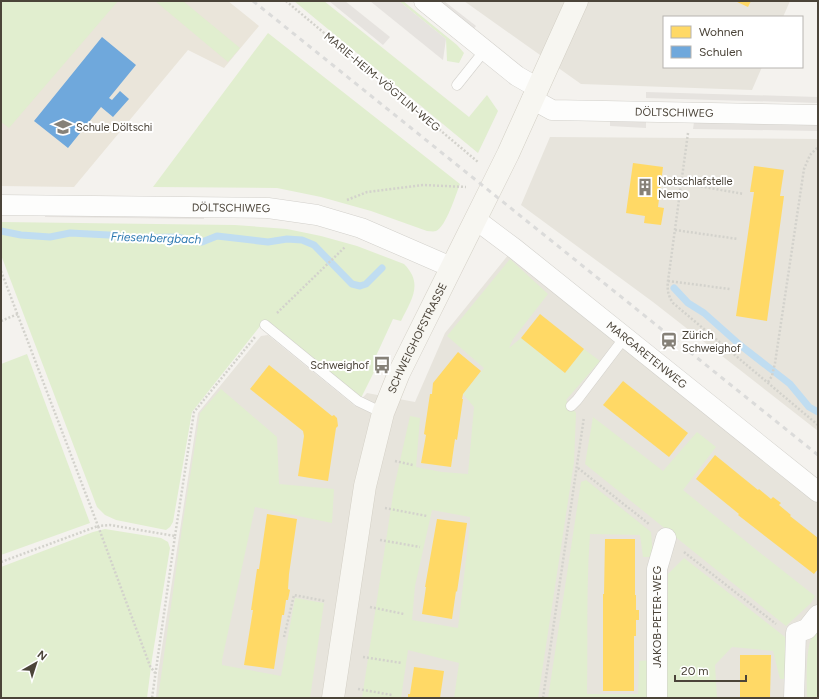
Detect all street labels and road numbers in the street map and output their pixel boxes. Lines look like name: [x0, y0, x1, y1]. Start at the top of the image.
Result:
street label: MARIE-HEIM-VÖGTLIN-WEG: [321, 29, 443, 134]
street label: DÖLTSCHIWEG: [635, 104, 714, 120]
street label: DÖLTSCHIWEG: [192, 200, 270, 215]
street label: SCHWEIGHOFSTRASSE: [385, 281, 449, 395]
street label: MARGARETENWEG: [604, 319, 690, 391]
street label: JAKOB-PETER-WEG: [651, 566, 664, 668]

